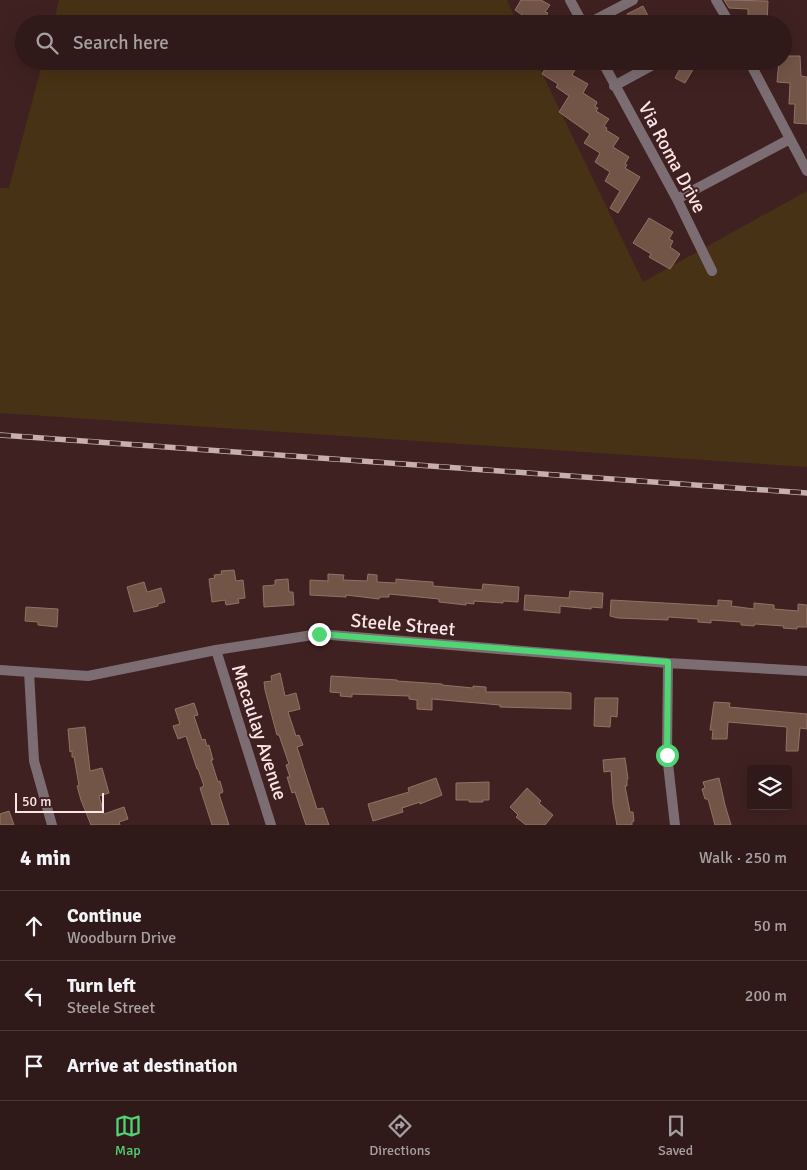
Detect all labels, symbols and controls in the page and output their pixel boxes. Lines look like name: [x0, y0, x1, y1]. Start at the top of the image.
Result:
search box: [15, 15, 792, 70]
icon: search: [33, 29, 61, 57]
text: Search here: [73, 31, 169, 55]
street label: Via Roma Drive: [633, 98, 711, 217]
street label: Steele Street: [350, 608, 456, 642]
route end: [308, 623, 331, 646]
street label: Macaulay Avenue: [226, 661, 292, 803]
route start: [656, 744, 679, 767]
map controls: [747, 765, 792, 810]
button: layers: [747, 765, 792, 810]
scale bar: [15, 790, 104, 813]
text: 50 m: [22, 793, 51, 810]
text: 4 min: [20, 845, 71, 871]
text: Walk · 250 m: [699, 848, 787, 868]
text: Continue: [67, 904, 142, 928]
icon: ahead: [20, 912, 48, 940]
text: 50 m: [753, 916, 787, 936]
text: Woodburn Drive: [67, 928, 176, 948]
text: Turn left: [67, 974, 136, 998]
icon: left: [20, 982, 48, 1010]
text: 200 m: [745, 986, 787, 1006]
text: Steele Street: [67, 998, 155, 1018]
icon: arrive: [20, 1052, 48, 1080]
text: Arrive at destination: [67, 1054, 238, 1078]
tab: Map: [114, 1112, 142, 1159]
tab: Directions: [369, 1112, 430, 1159]
tab: Saved: [658, 1112, 693, 1159]

